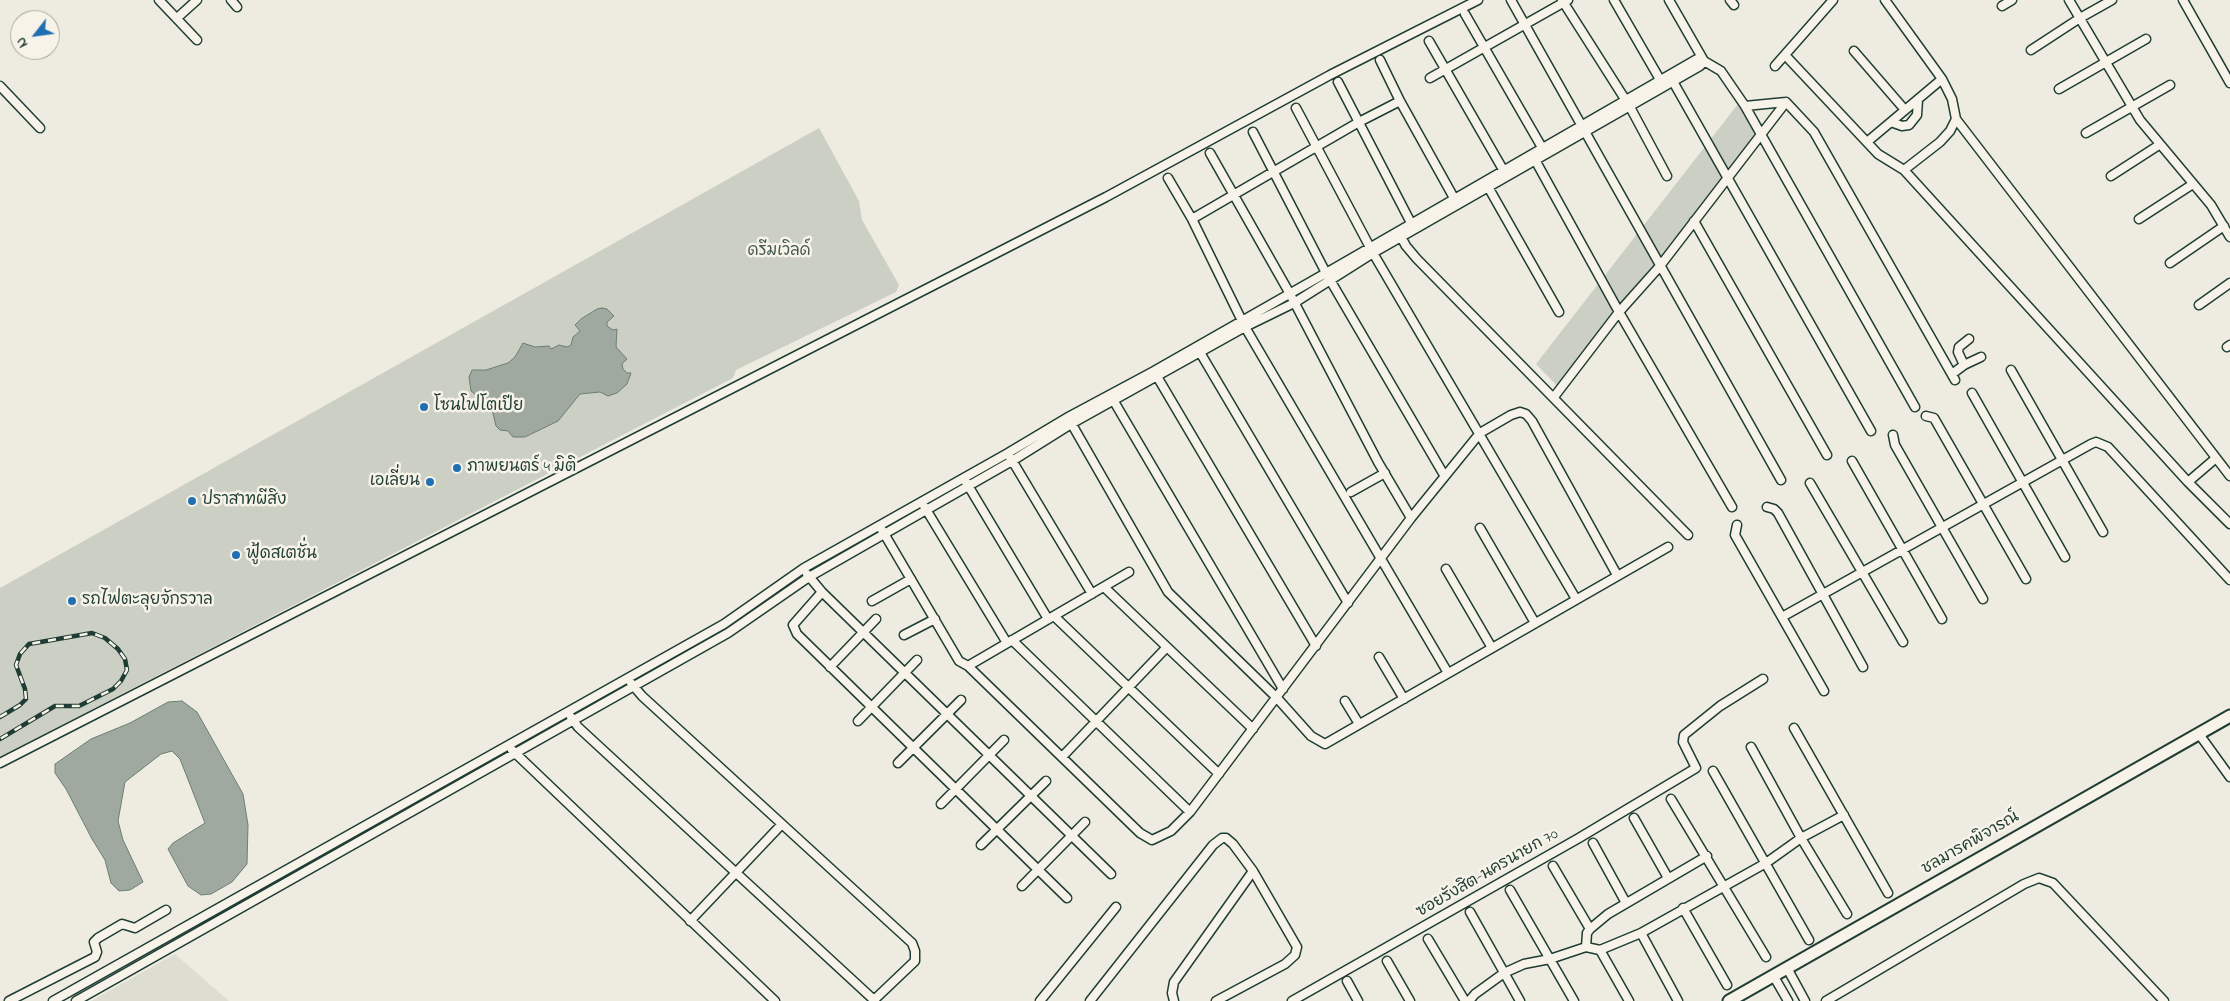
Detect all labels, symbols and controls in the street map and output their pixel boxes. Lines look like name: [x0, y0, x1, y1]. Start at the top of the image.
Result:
north arrow: [10, 10, 60, 60]
text: N: [11, 33, 34, 52]
park label: ดรีมเวิลด์: [747, 242, 811, 262]
place label: โซนโฟโตเปีย: [434, 397, 523, 417]
marker: โซนโฟโตเปีย: [418, 401, 430, 413]
place label: ภาพยนตร์ 4 มิติ: [467, 458, 576, 478]
marker: ภาพยนตร์ 4 มิติ: [451, 462, 463, 474]
place label: เอเลี่ยน: [370, 472, 420, 492]
marker: เอเลี่ยน: [424, 476, 436, 488]
place label: ปราสาทผีสิง: [202, 491, 286, 511]
marker: ปราสาทผีสิง: [186, 495, 198, 507]
place label: ฟู้ดสเตชั่น: [246, 545, 317, 565]
marker: ฟู้ดสเตชั่น: [230, 549, 242, 561]
place label: รถไฟตะลุยจักรวาล: [82, 591, 213, 611]
marker: รถไฟตะลุยจักรวาล: [66, 595, 78, 607]
street label: ชลมารคพิจารณ์: [1919, 808, 2023, 880]
street label: ซอยรังสิต-นครนายก 70: [1414, 826, 1562, 922]

